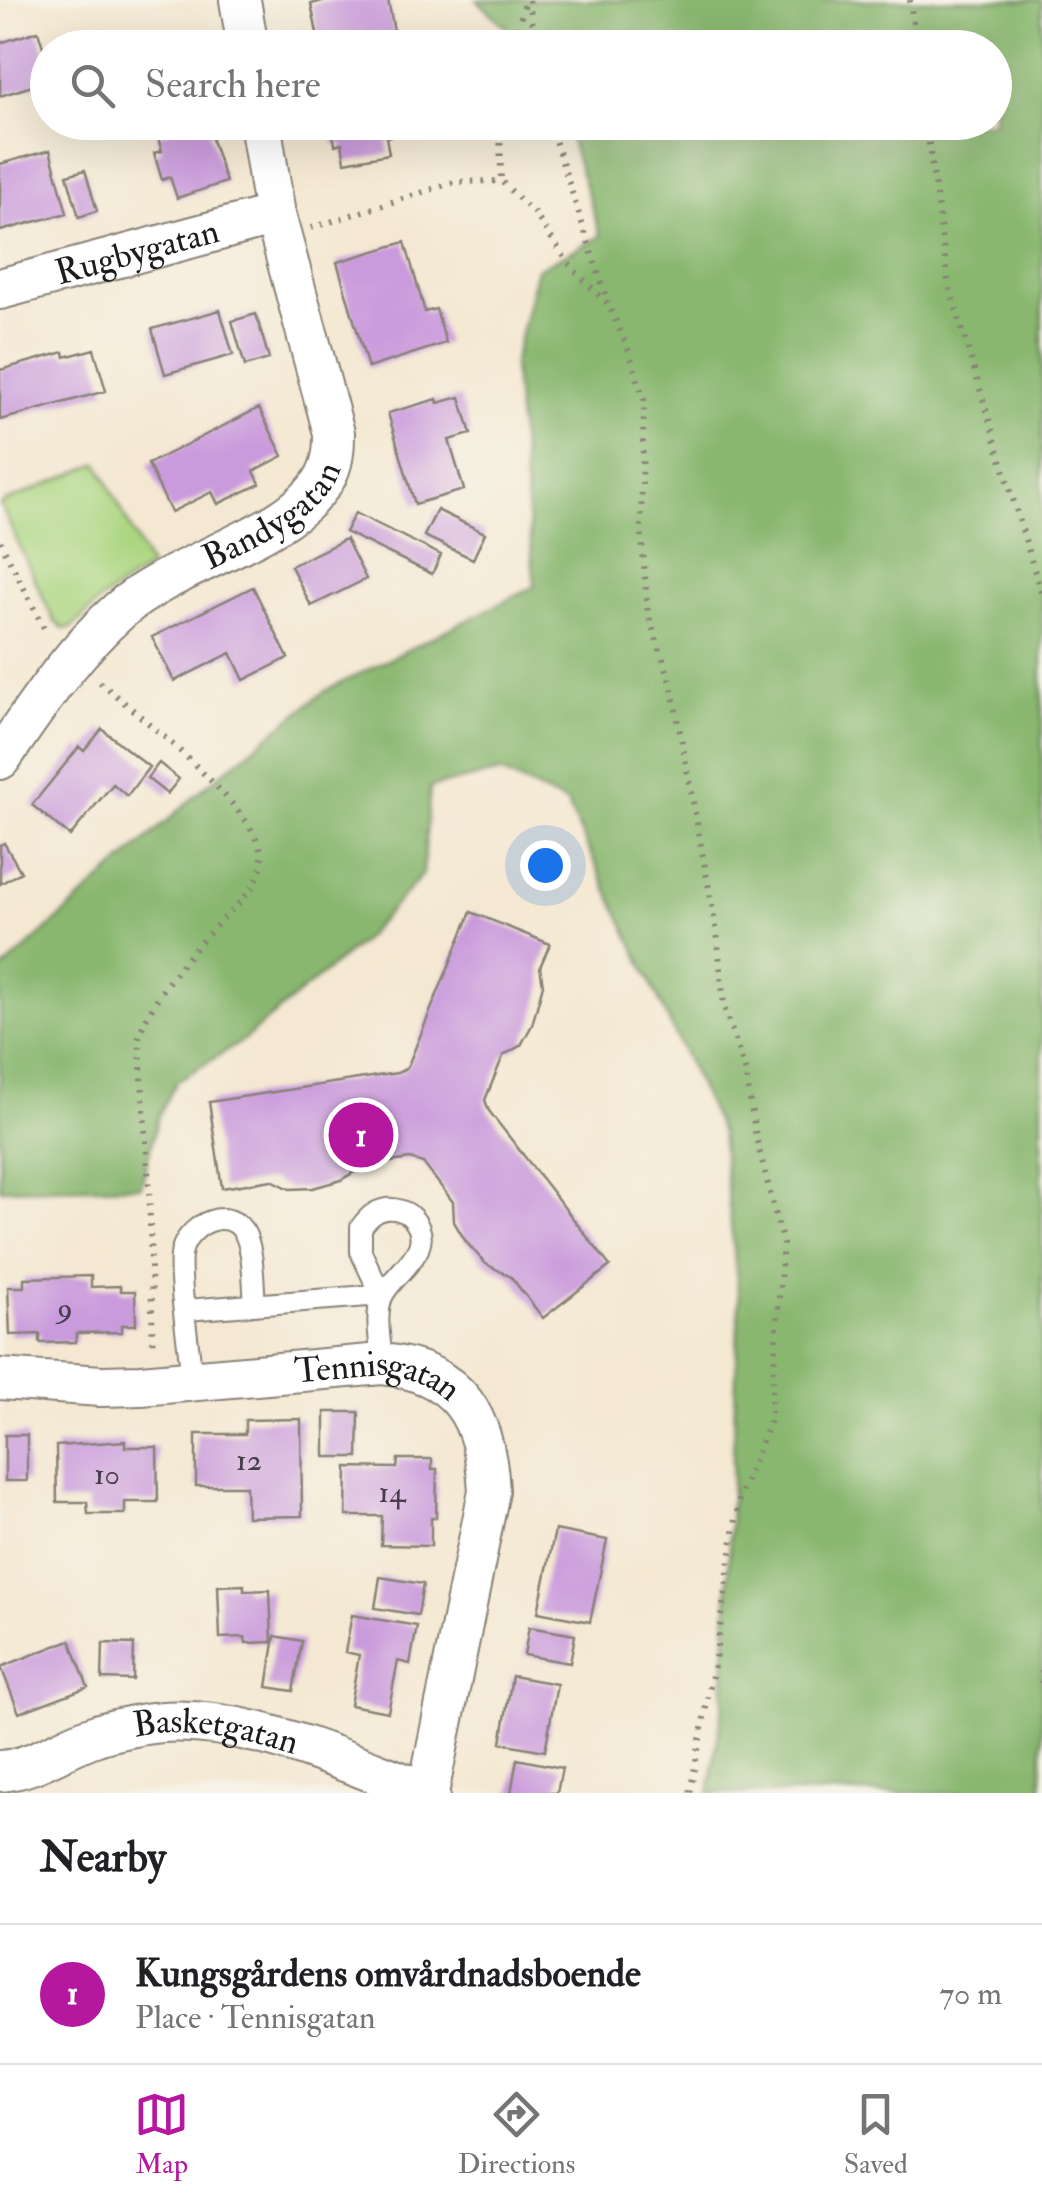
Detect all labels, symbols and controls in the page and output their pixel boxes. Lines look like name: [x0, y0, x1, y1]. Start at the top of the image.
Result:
search box: [30, 30, 1012, 140]
icon: search: [65, 58, 120, 113]
text: Search here: [145, 61, 321, 109]
street label: Rugbygatan: [51, 209, 224, 295]
street label: Bandygatan: [195, 455, 352, 580]
your location: [520, 840, 571, 891]
pin: 1: [328, 1098, 394, 1172]
house number: 9: [55, 1290, 73, 1327]
street label: Tennisgatan: [293, 1342, 470, 1411]
house number: 12: [236, 1442, 262, 1479]
house number: 10: [94, 1456, 120, 1493]
house number: 14: [379, 1474, 407, 1511]
street label: Basketgatan: [130, 1699, 304, 1765]
text: Nearby: [40, 1832, 166, 1884]
text: Kungsgårdens omvårdnadsboende: [135, 1950, 641, 1998]
text: 1: [67, 1974, 78, 2014]
text: 70 m: [939, 1974, 1002, 2014]
text: Place · Tennisgatan: [135, 1998, 376, 2038]
tab: Map: [134, 2087, 189, 2182]
tab: Directions: [458, 2087, 575, 2182]
tab: Saved: [844, 2087, 908, 2182]

